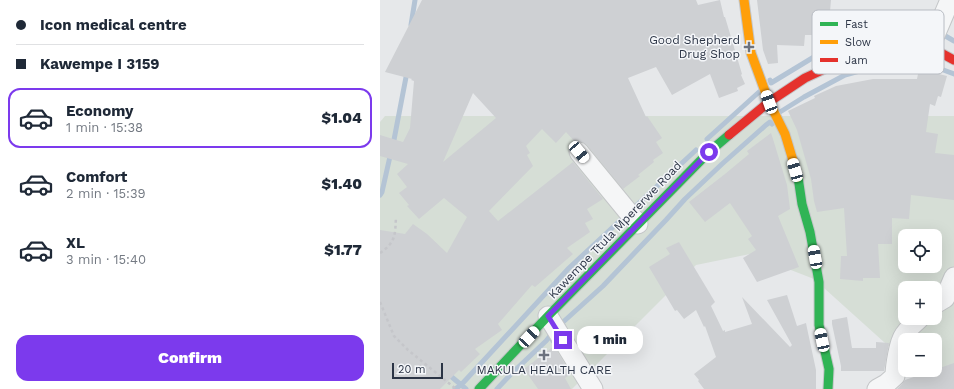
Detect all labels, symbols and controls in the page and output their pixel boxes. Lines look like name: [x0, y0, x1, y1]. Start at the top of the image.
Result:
legend: [812, 10, 944, 74]
text: Icon medical centre: [40, 16, 187, 34]
text: Fast: [845, 18, 868, 31]
place label: Good Shepherd Drug Shop: [649, 33, 740, 61]
text: Slow: [845, 36, 871, 49]
marker: Good Shepherd Drug Shop: [743, 41, 755, 53]
text: Jam: [845, 54, 868, 67]
text: Kawempe I 3159: [40, 55, 160, 73]
car: [759, 89, 779, 115]
icon: car: [18, 100, 54, 136]
text: Economy: [66, 102, 133, 120]
text: $1.04: [322, 109, 362, 127]
text: 1 min · 15:38: [66, 120, 143, 135]
car: [567, 139, 591, 165]
route start: [700, 143, 718, 161]
car: [786, 157, 804, 183]
street label: Kawempe Ttula Mpererwe Road: [546, 158, 684, 302]
icon: car: [18, 166, 54, 202]
text: Comfort: [66, 168, 127, 186]
text: $1.40: [321, 175, 362, 193]
text: 2 min · 15:39: [66, 186, 146, 201]
map controls: [898, 229, 942, 377]
button: locate: [898, 229, 942, 273]
icon: car: [18, 232, 54, 268]
text: XL: [66, 234, 85, 252]
text: $1.77: [324, 241, 362, 259]
car: [807, 244, 823, 270]
text: 3 min · 15:40: [66, 252, 146, 267]
button: +: [898, 281, 942, 325]
car: [516, 324, 542, 350]
callout: 1 min: [577, 326, 643, 354]
car: [814, 327, 830, 353]
route end: [554, 331, 572, 349]
text: 1 min: [593, 332, 627, 347]
button: −: [898, 333, 942, 377]
button: Confirm: [16, 335, 364, 381]
marker: MAKULA HEALTH CARE: [538, 349, 550, 361]
scale bar: [392, 361, 443, 380]
text: 20 m: [398, 363, 426, 376]
place label: MAKULA HEALTH CARE: [476, 363, 612, 377]

